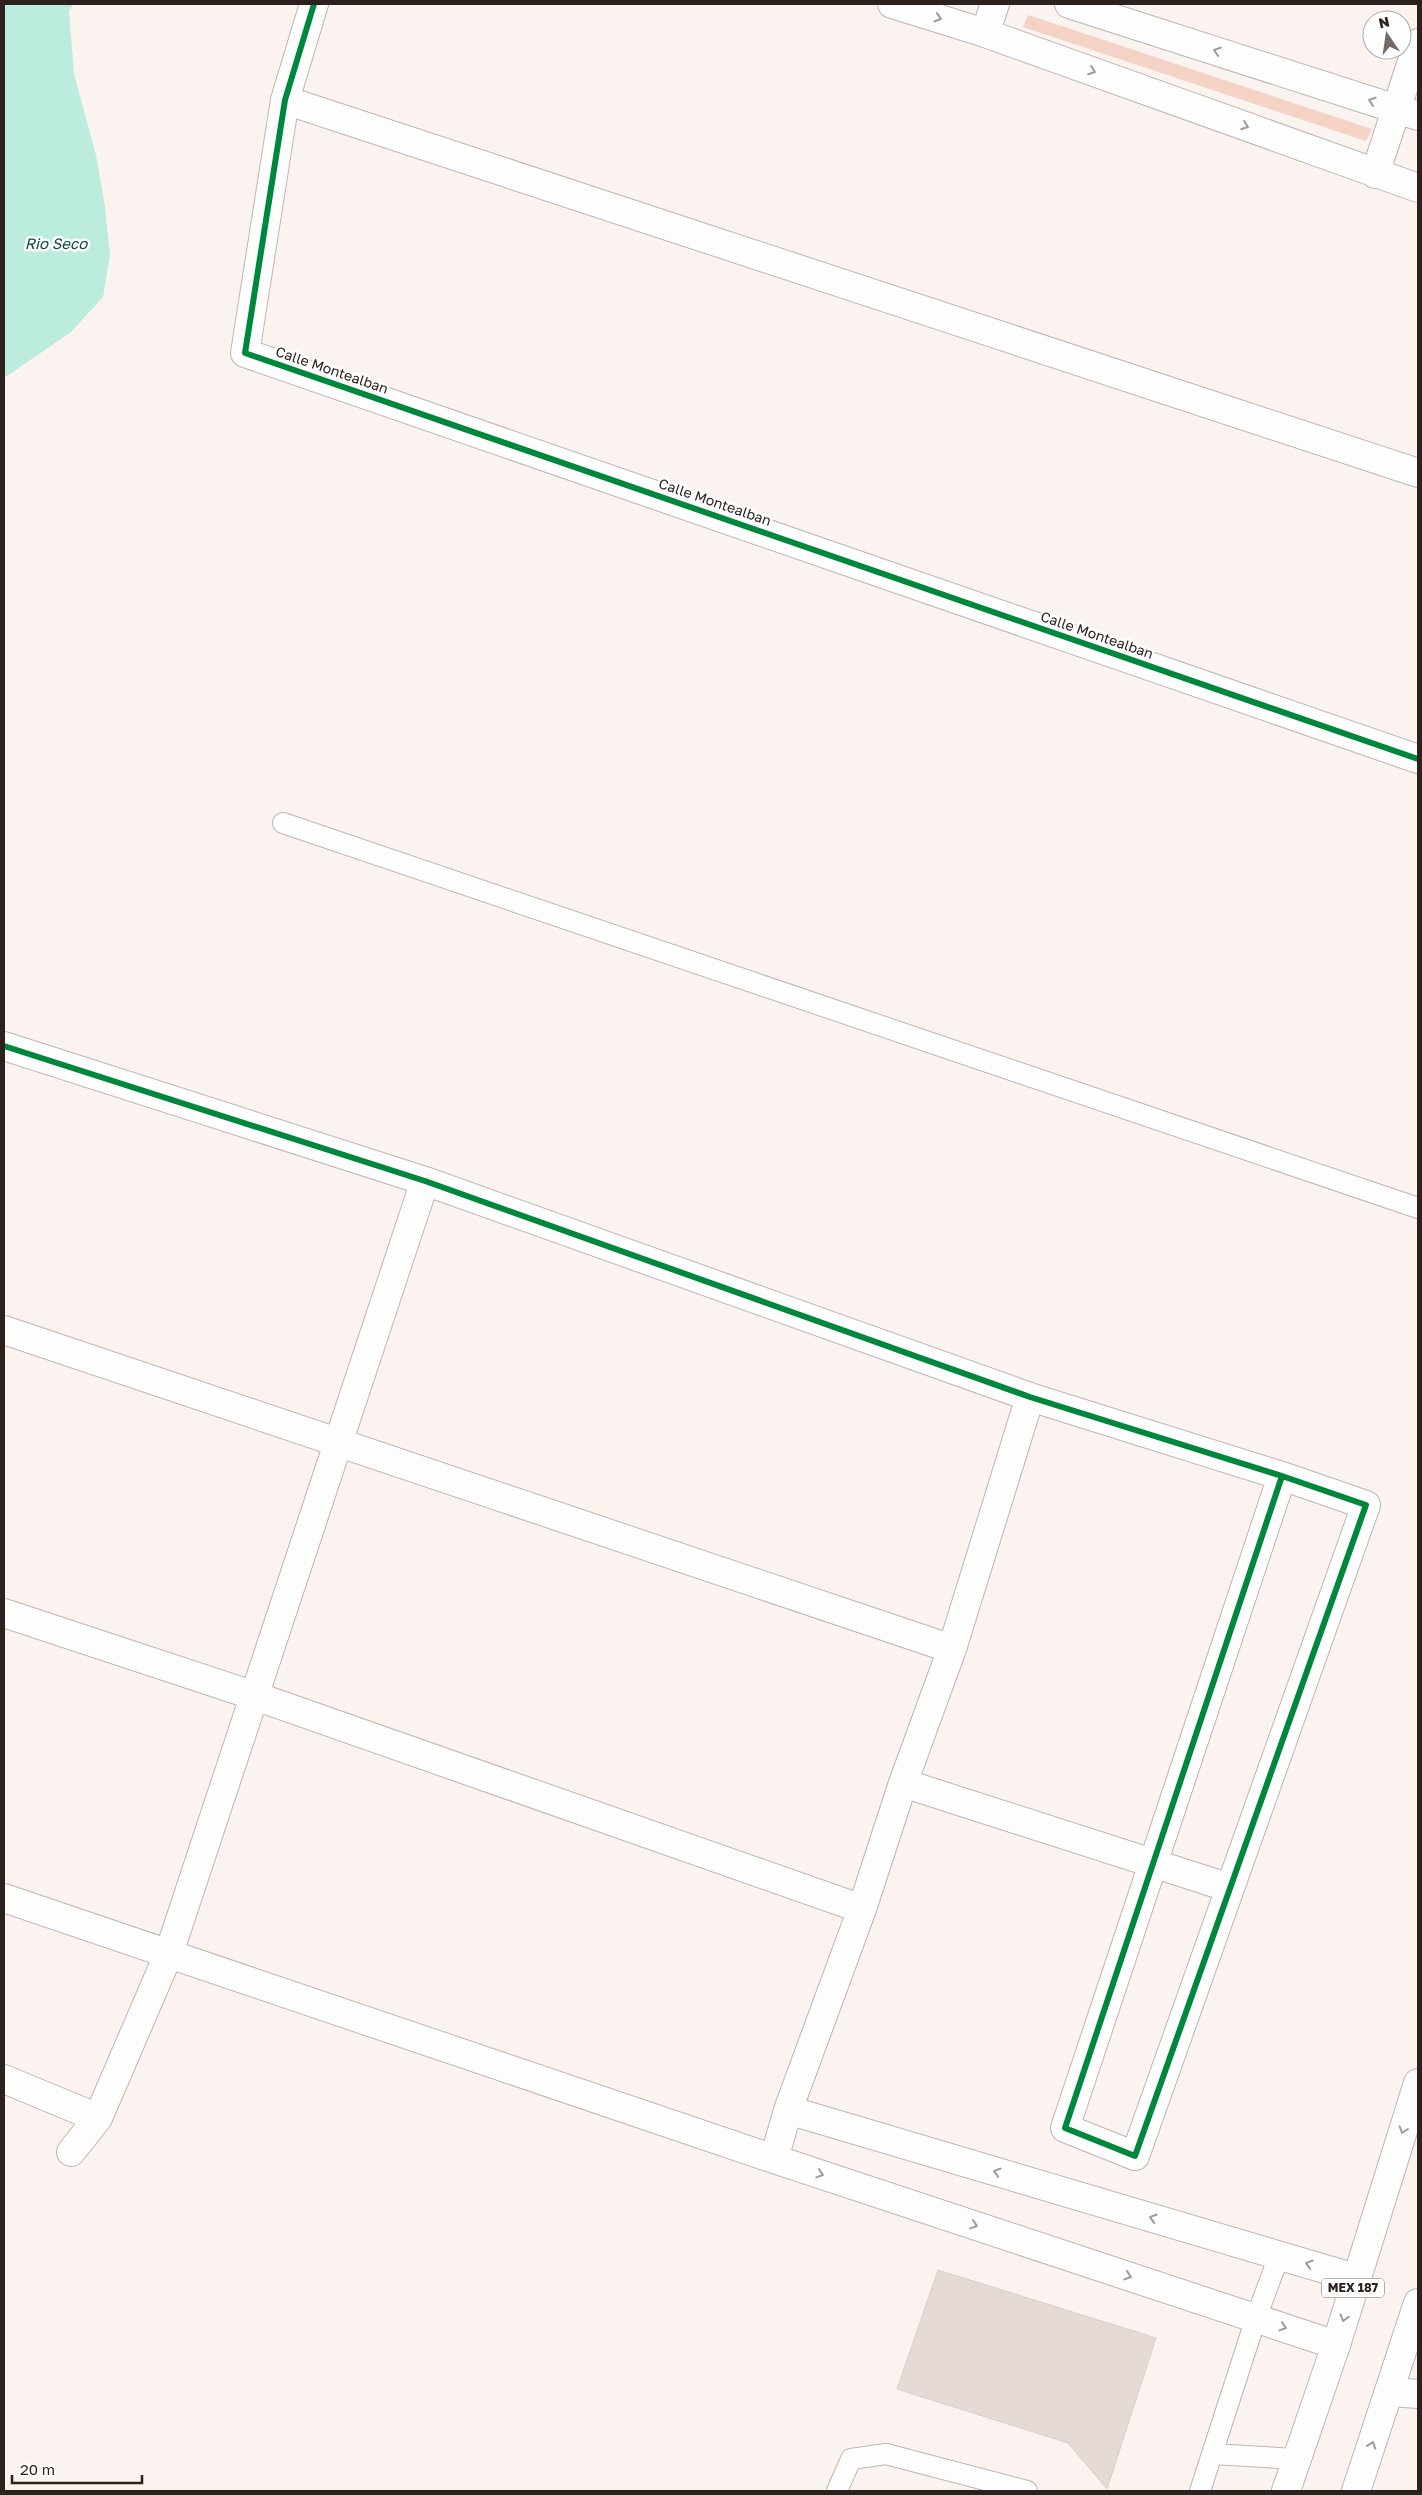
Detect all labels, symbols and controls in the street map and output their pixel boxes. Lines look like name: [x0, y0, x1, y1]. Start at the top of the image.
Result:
north arrow: [1362, 10, 1412, 60]
text: N: [1377, 12, 1391, 31]
one-way arrow: [934, 13, 942, 23]
one-way arrow: [1214, 47, 1222, 57]
one-way arrow: [1087, 65, 1096, 75]
one-way arrow: [1368, 97, 1377, 107]
one-way arrow: [1240, 120, 1248, 130]
water label: Rio Seco: [25, 234, 88, 252]
street label: Calle Montealban: [274, 342, 391, 397]
street label: Calle Montealban: [657, 474, 774, 529]
street label: Calle Montealban: [1039, 607, 1156, 662]
one-way arrow: [1399, 2125, 1409, 2133]
one-way arrow: [994, 2167, 1002, 2177]
one-way arrow: [815, 2168, 824, 2178]
one-way arrow: [1149, 2214, 1158, 2224]
one-way arrow: [969, 2219, 978, 2229]
one-way arrow: [1305, 2260, 1313, 2270]
one-way arrow: [1124, 2270, 1132, 2280]
road number: MEX 187: [1322, 2278, 1384, 2298]
one-way arrow: [1339, 2314, 1350, 2322]
one-way arrow: [1278, 2321, 1286, 2331]
one-way arrow: [1366, 2441, 1376, 2450]
scale bar: [12, 2452, 142, 2484]
text: 20 m: [20, 2460, 55, 2478]

